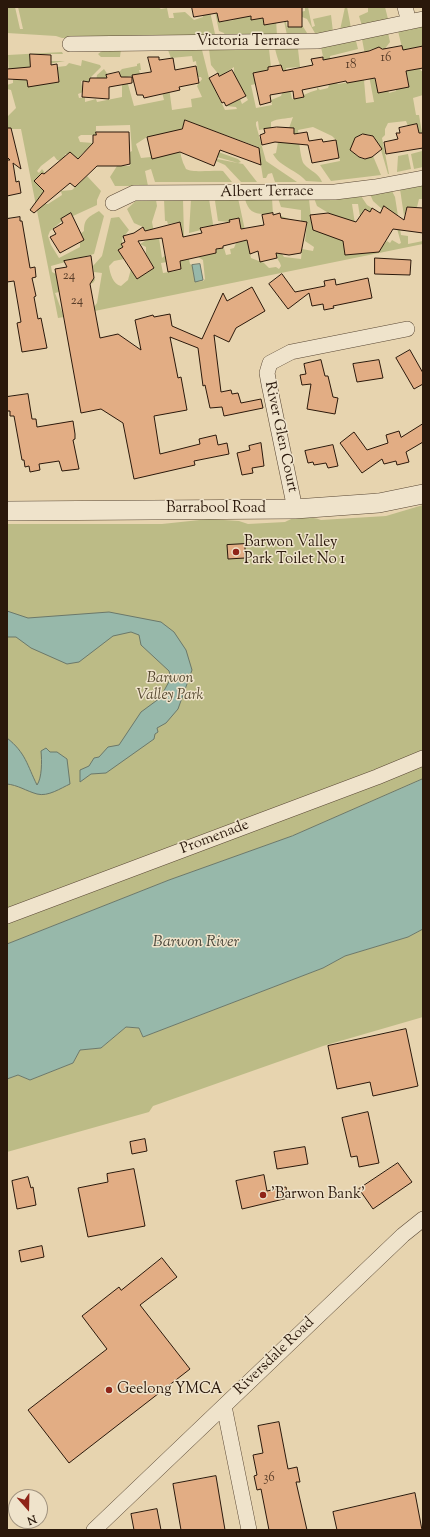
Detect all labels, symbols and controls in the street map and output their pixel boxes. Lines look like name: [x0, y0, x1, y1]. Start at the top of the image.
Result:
street label: Victoria Terrace: [196, 33, 300, 51]
house number: 16: [381, 51, 391, 67]
house number: 18: [346, 58, 356, 74]
street label: Albert Terrace: [220, 183, 314, 203]
house number: 24: [63, 269, 75, 285]
house number: 24: [71, 294, 83, 310]
street label: River Glen Court: [259, 380, 301, 494]
street label: Barrabool Road: [166, 500, 266, 518]
place label: Barwon Valley Park Toilet No 1: [244, 534, 345, 569]
marker: Barwon Valley Park Toilet No 1: [231, 547, 241, 557]
park label: Barwon Valley Park: [137, 670, 203, 705]
street label: Promenade: [178, 817, 252, 859]
water label: Barwon River: [153, 933, 239, 953]
place label: 'Barwon Bank': [271, 1186, 365, 1204]
marker: 'Barwon Bank': [258, 1190, 268, 1200]
street label: Riversdale Road: [231, 1314, 319, 1400]
place label: Geelong YMCA: [117, 1381, 223, 1399]
marker: Geelong YMCA: [104, 1385, 114, 1395]
house number: 36: [263, 1471, 275, 1487]
north arrow: [8, 1489, 48, 1529]
text: N: [25, 1510, 39, 1528]

